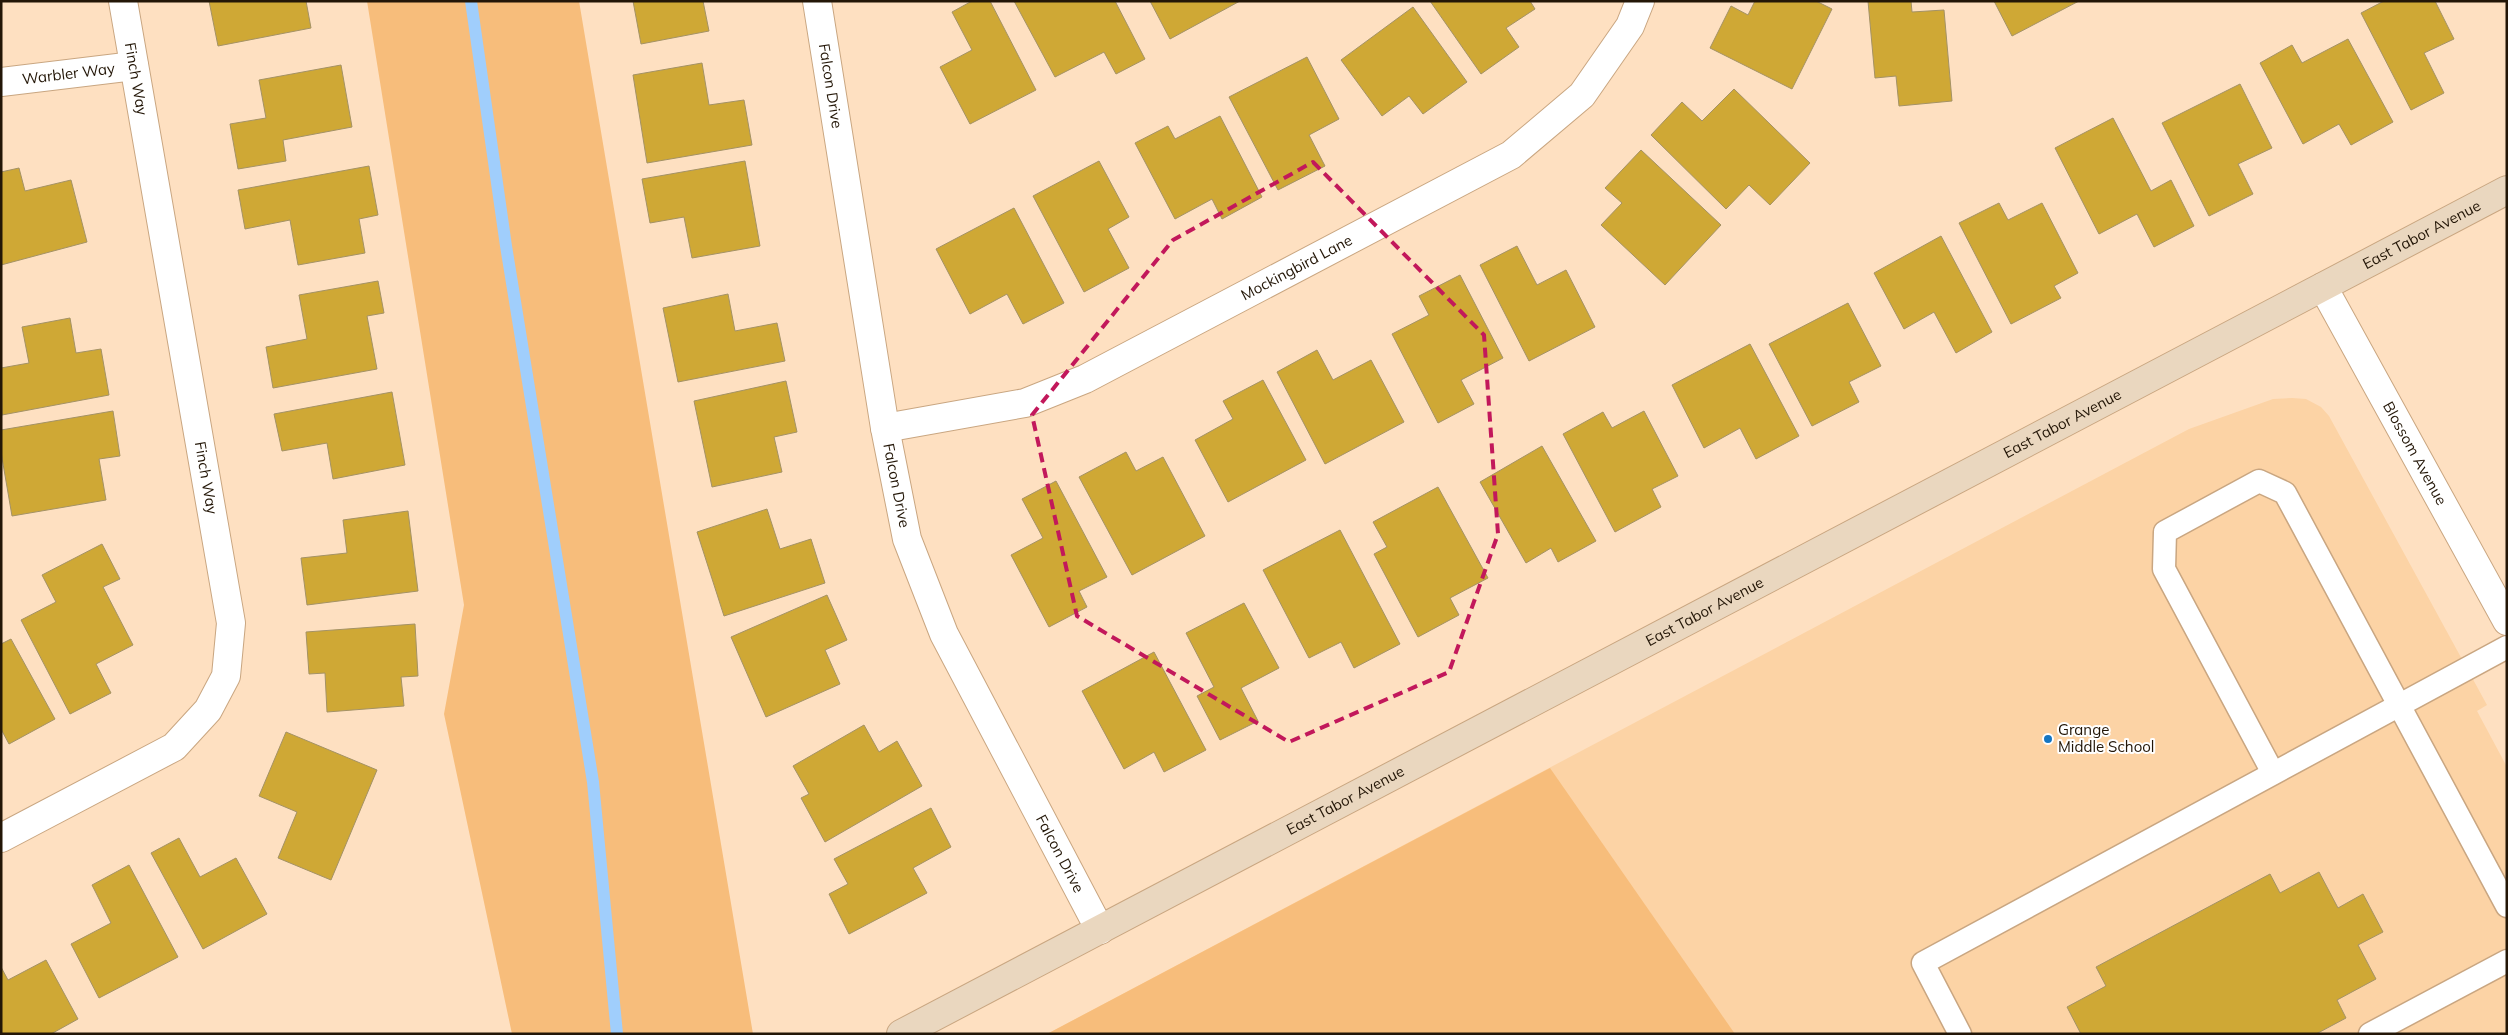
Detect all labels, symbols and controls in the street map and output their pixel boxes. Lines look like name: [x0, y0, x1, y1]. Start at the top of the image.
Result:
street label: Finch Way: [121, 41, 152, 117]
street label: Falcon Drive: [815, 42, 847, 130]
street label: Warbler Way: [21, 58, 116, 88]
street label: East Tabor Avenue: [2359, 196, 2484, 273]
street label: Mockingbird Lane: [1238, 230, 1355, 304]
street label: East Tabor Avenue: [2000, 384, 2124, 462]
street label: Blossom Avenue: [2379, 398, 2451, 508]
street label: Finch Way: [191, 440, 222, 516]
street label: Falcon Drive: [879, 442, 915, 529]
street label: East Tabor Avenue: [1642, 572, 1767, 650]
place label: Grange Middle School: [2058, 720, 2154, 756]
marker: Grange Middle School: [2042, 733, 2054, 745]
street label: East Tabor Avenue: [1283, 761, 1407, 839]
street label: Falcon Drive: [1032, 811, 1089, 896]

